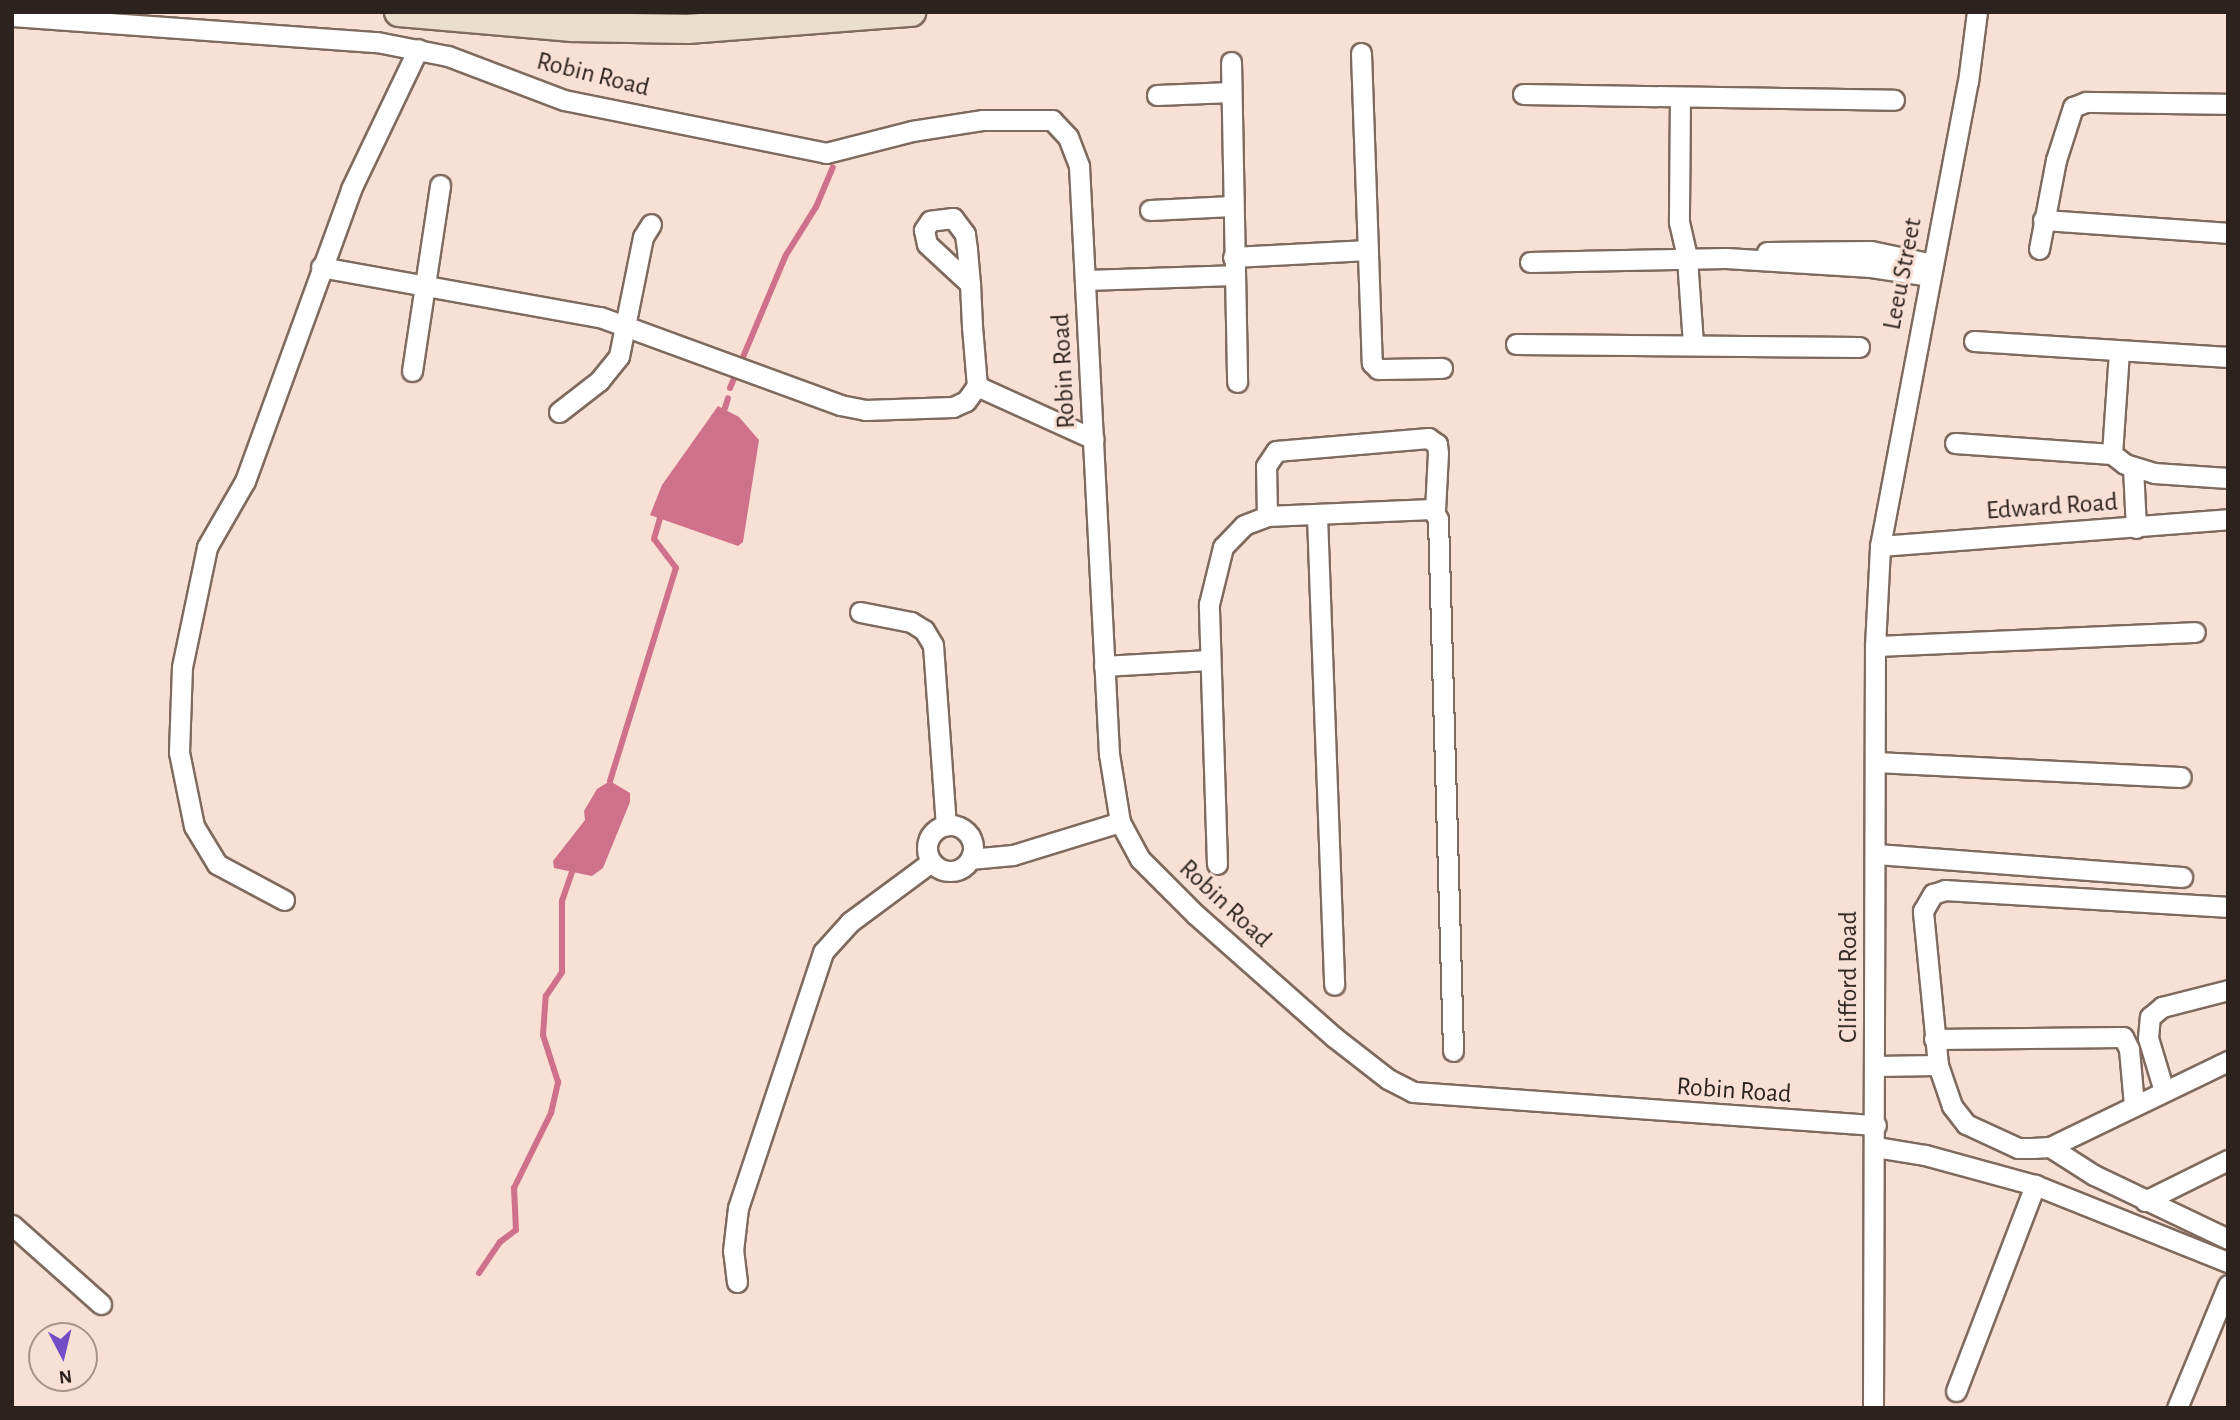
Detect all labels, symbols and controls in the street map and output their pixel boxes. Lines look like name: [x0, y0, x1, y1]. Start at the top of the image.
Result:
street label: Robin Road: [533, 46, 653, 104]
street label: Leeu Street: [1877, 215, 1929, 333]
street label: Robin Road: [1045, 313, 1083, 429]
street label: Edward Road: [1985, 487, 2119, 527]
street label: Robin Road: [1172, 853, 1278, 955]
street label: Clifford Road: [1833, 911, 1865, 1043]
street label: Robin Road: [1675, 1071, 1793, 1111]
north arrow: [28, 1322, 98, 1392]
text: N: [58, 1366, 73, 1387]

